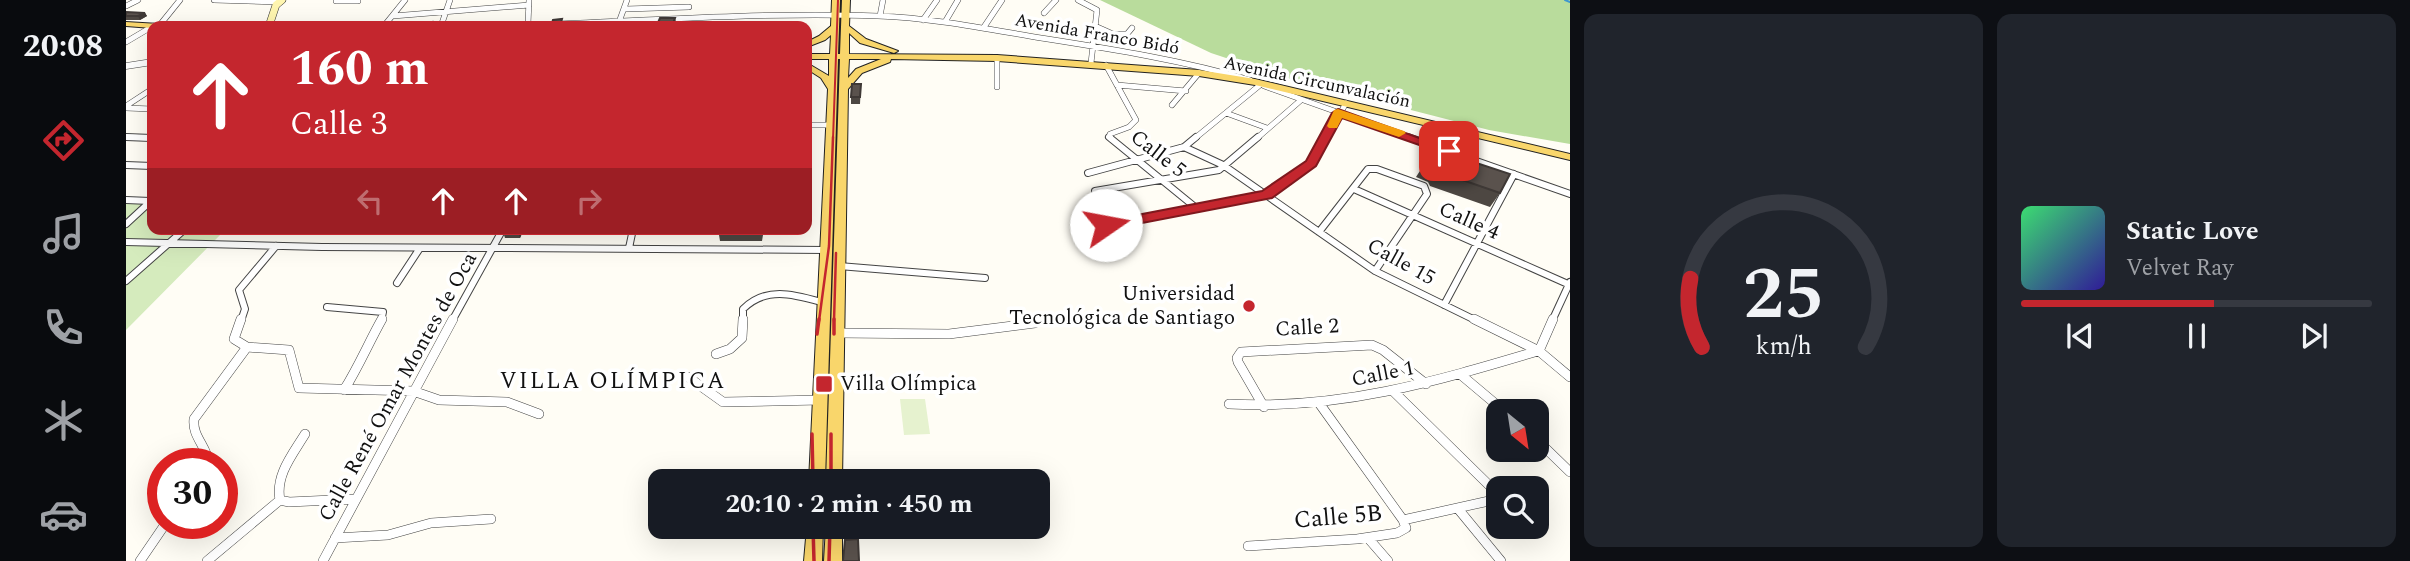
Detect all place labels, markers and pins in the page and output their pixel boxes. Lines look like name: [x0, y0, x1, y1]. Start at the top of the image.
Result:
pin: [1419, 121, 1479, 181]
place label: Universidad Tecnológica de Santiago: [1009, 278, 1235, 334]
marker: Universidad Tecnológica de Santiago: [1241, 298, 1257, 314]
place label: Villa Olímpica: [840, 368, 977, 400]
marker: Villa Olímpica: [814, 374, 834, 394]

